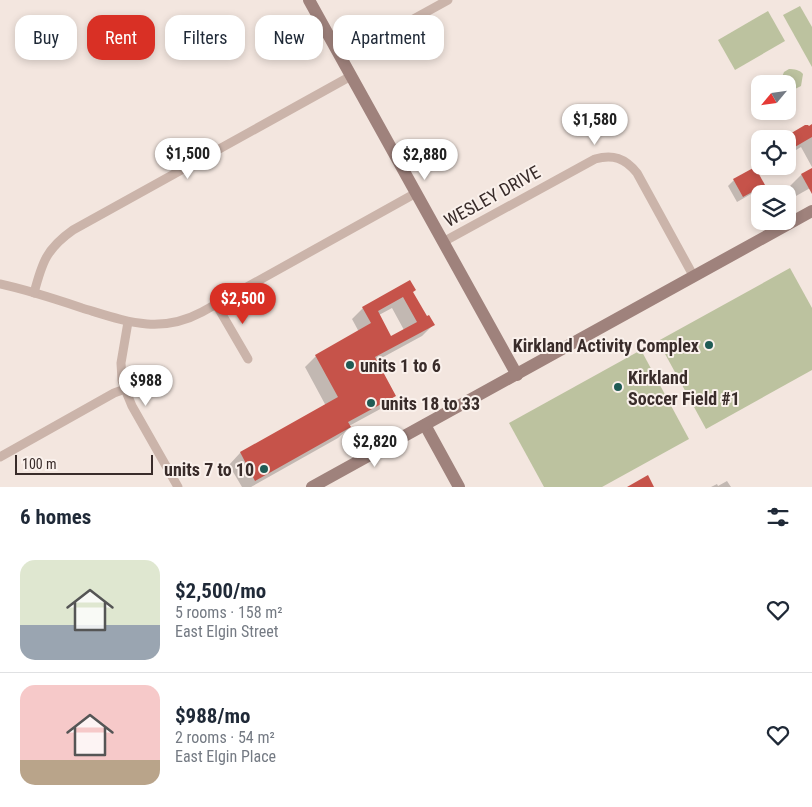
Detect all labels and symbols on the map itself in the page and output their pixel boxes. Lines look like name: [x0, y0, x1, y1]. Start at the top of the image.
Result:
north arrow: [751, 75, 796, 120]
pin: $1,580: [554, 104, 636, 146]
pin: $1,500: [147, 138, 229, 180]
pin: $2,880: [384, 138, 466, 181]
street label: WESLEY DRIVE: [440, 161, 544, 231]
pin: $2,500: [202, 282, 284, 325]
place label: Kirkland Activity Complex: [513, 335, 699, 356]
marker: Kirkland Activity Complex: [703, 339, 715, 351]
place label: units 1 to 6: [360, 355, 441, 376]
marker: units 1 to 6: [344, 359, 356, 371]
pin: $988: [116, 364, 176, 407]
place label: Kirkland Soccer Field #1: [628, 367, 740, 409]
marker: Kirkland Soccer Field #1: [612, 381, 624, 393]
place label: units 18 to 33: [381, 393, 480, 414]
marker: units 18 to 33: [365, 397, 377, 409]
pin: $2,820: [334, 426, 416, 468]
scale bar: [15, 452, 152, 475]
place label: units 7 to 10: [164, 459, 254, 480]
marker: units 7 to 10: [258, 463, 270, 475]

